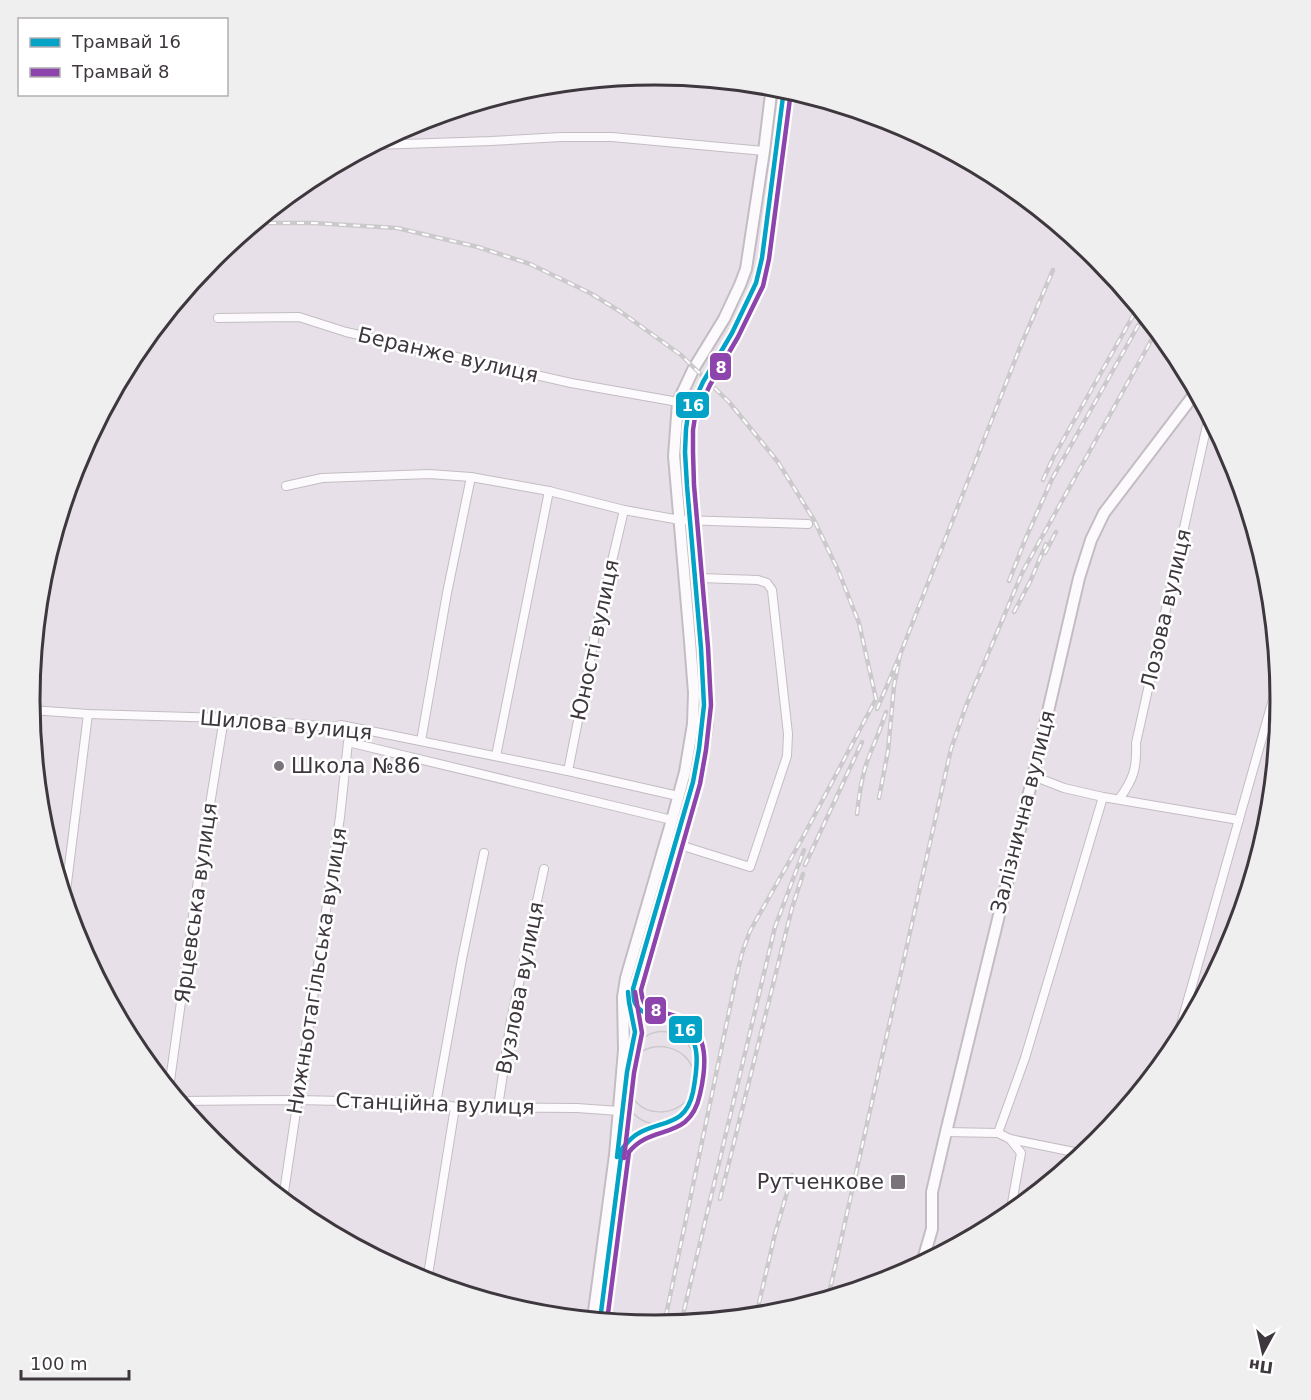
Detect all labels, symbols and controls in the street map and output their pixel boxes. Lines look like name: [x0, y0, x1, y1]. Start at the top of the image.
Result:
legend: [18, 18, 228, 96]
text: Трамвай 16: [71, 31, 181, 52]
text: Трамвай 8: [71, 61, 170, 82]
street label: Беранже вулиця: [355, 323, 541, 387]
line badge: 8: [709, 352, 732, 381]
text: 8: [715, 358, 727, 377]
line badge: 16: [675, 391, 710, 419]
text: 16: [682, 396, 704, 415]
street label: Лозова вулиця: [1136, 527, 1196, 691]
street label: Юності вулиця: [566, 557, 624, 723]
street label: Шилова вулиця: [199, 706, 373, 744]
street label: Залізнична вулиця: [986, 708, 1060, 916]
place label: Школа №86: [291, 754, 421, 778]
marker: Школа №86: [272, 759, 286, 773]
street label: Ярцевська вулиця: [170, 801, 222, 1005]
street label: Нижньотагільська вулиця: [282, 826, 352, 1116]
street label: Вузлова вулиця: [492, 900, 548, 1076]
line badge: 8: [644, 996, 667, 1025]
text: 8: [650, 1001, 662, 1020]
line badge: 16: [668, 1015, 703, 1044]
text: 16: [674, 1021, 696, 1040]
street label: Станційна вулиця: [335, 1089, 535, 1119]
place label: Рутченкове: [757, 1170, 884, 1194]
marker: Рутченкове: [889, 1173, 907, 1191]
north arrow: [1233, 1322, 1293, 1382]
scale bar: [21, 1343, 129, 1381]
text: 100 m: [30, 1353, 88, 1374]
text: Пн: [1248, 1355, 1274, 1377]

